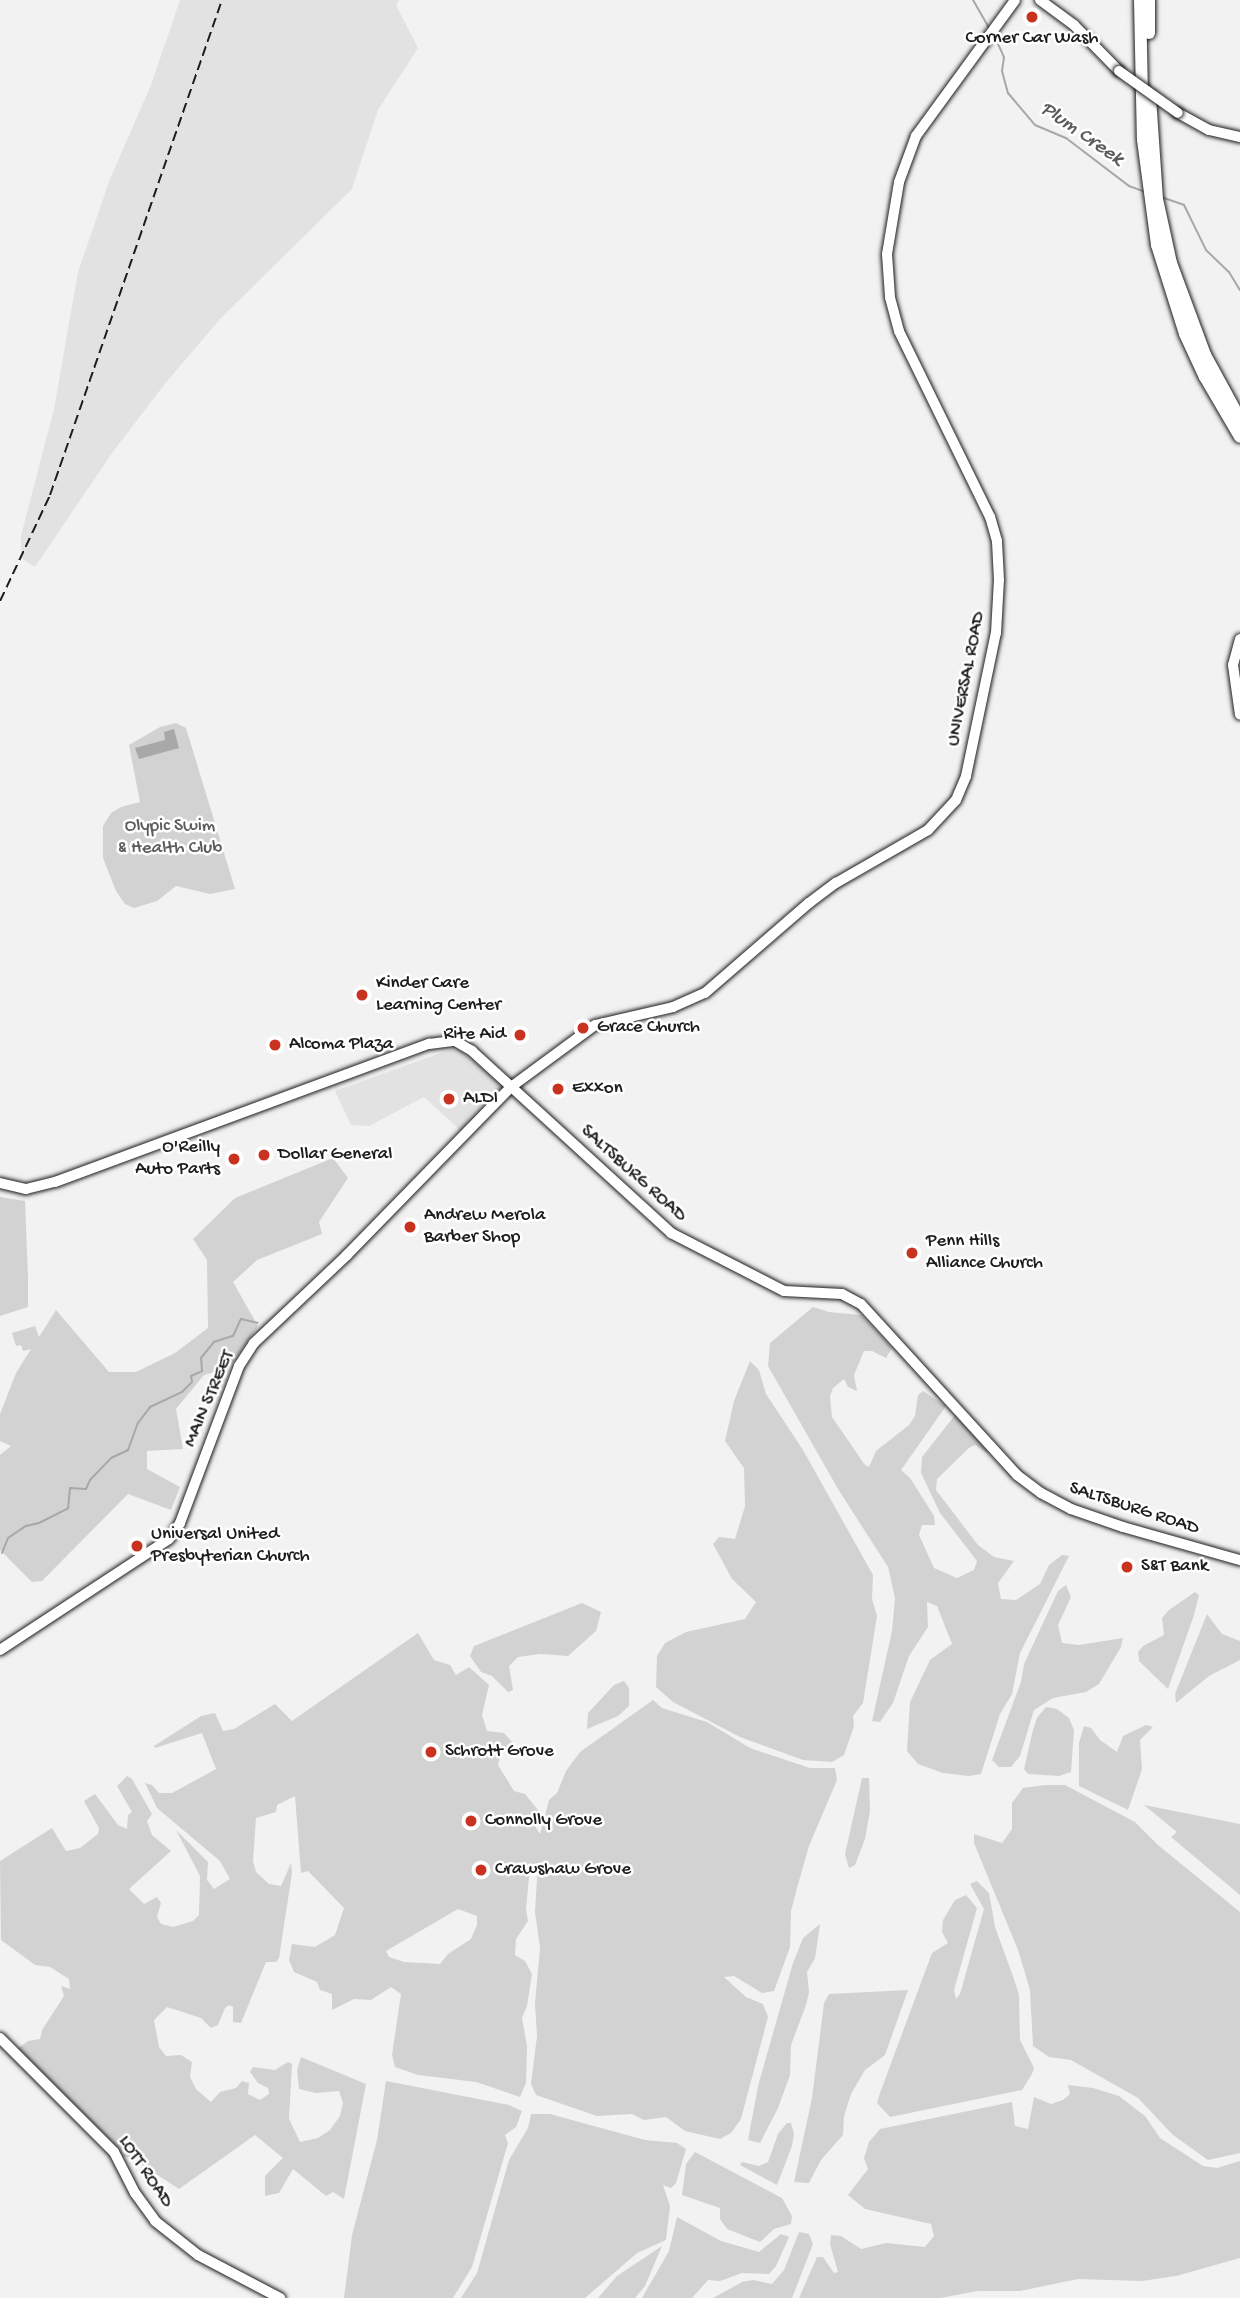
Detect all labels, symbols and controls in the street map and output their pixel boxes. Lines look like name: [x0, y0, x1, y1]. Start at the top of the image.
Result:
marker: Corner Car Wash: [1024, 9, 1040, 25]
place label: Corner Car Wash: [966, 28, 1098, 50]
water label: Plum Creek: [1035, 97, 1127, 173]
street label: UNIVERSAL ROAD: [943, 610, 991, 748]
park label: Olypic Swim & Health Club: [118, 816, 222, 860]
place label: Kinder Care Learning Center: [376, 973, 501, 1017]
marker: Kinder Care Learning Center: [354, 987, 370, 1003]
place label: Grace Church: [597, 1017, 700, 1039]
marker: Grace Church: [575, 1020, 591, 1036]
place label: Rite Aid: [443, 1024, 506, 1046]
marker: Rite Aid: [512, 1027, 528, 1043]
place label: Alcoma Plaza: [289, 1034, 393, 1056]
marker: Alcoma Plaza: [267, 1037, 283, 1053]
place label: Exxon: [572, 1078, 623, 1100]
marker: Exxon: [550, 1081, 566, 1097]
place label: ALDI: [463, 1088, 498, 1110]
marker: ALDI: [441, 1091, 457, 1107]
street label: SALTSBURG ROAD: [575, 1120, 691, 1228]
place label: O'Reilly Auto Parts: [135, 1137, 220, 1181]
place label: Dollar General: [278, 1144, 392, 1166]
marker: Dollar General: [256, 1147, 272, 1163]
marker: O'Reilly Auto Parts: [226, 1151, 242, 1167]
place label: Andrew Merola Barber Shop: [424, 1205, 545, 1249]
marker: Andrew Merola Barber Shop: [402, 1219, 418, 1235]
place label: Penn Hills Alliance Church: [926, 1231, 1043, 1275]
marker: Penn Hills Alliance Church: [904, 1245, 920, 1261]
street label: MAIN STREET: [179, 1347, 241, 1451]
street label: SALTSBURG ROAD: [1066, 1477, 1202, 1541]
place label: Universal United Presbyterian Church: [151, 1524, 310, 1568]
marker: Universal United Presbyterian Church: [129, 1538, 145, 1554]
place label: S&T Bank: [1141, 1556, 1208, 1578]
marker: S&T Bank: [1119, 1559, 1135, 1575]
place label: Schrott Grove: [445, 1741, 554, 1763]
marker: Schrott Grove: [423, 1744, 439, 1760]
place label: Connolly Grove: [485, 1810, 602, 1832]
marker: Connolly Grove: [463, 1813, 479, 1829]
place label: Crawshaw Grove: [495, 1859, 631, 1881]
marker: Crawshaw Grove: [473, 1862, 489, 1878]
street label: LOTT ROAD: [112, 2131, 178, 2213]

